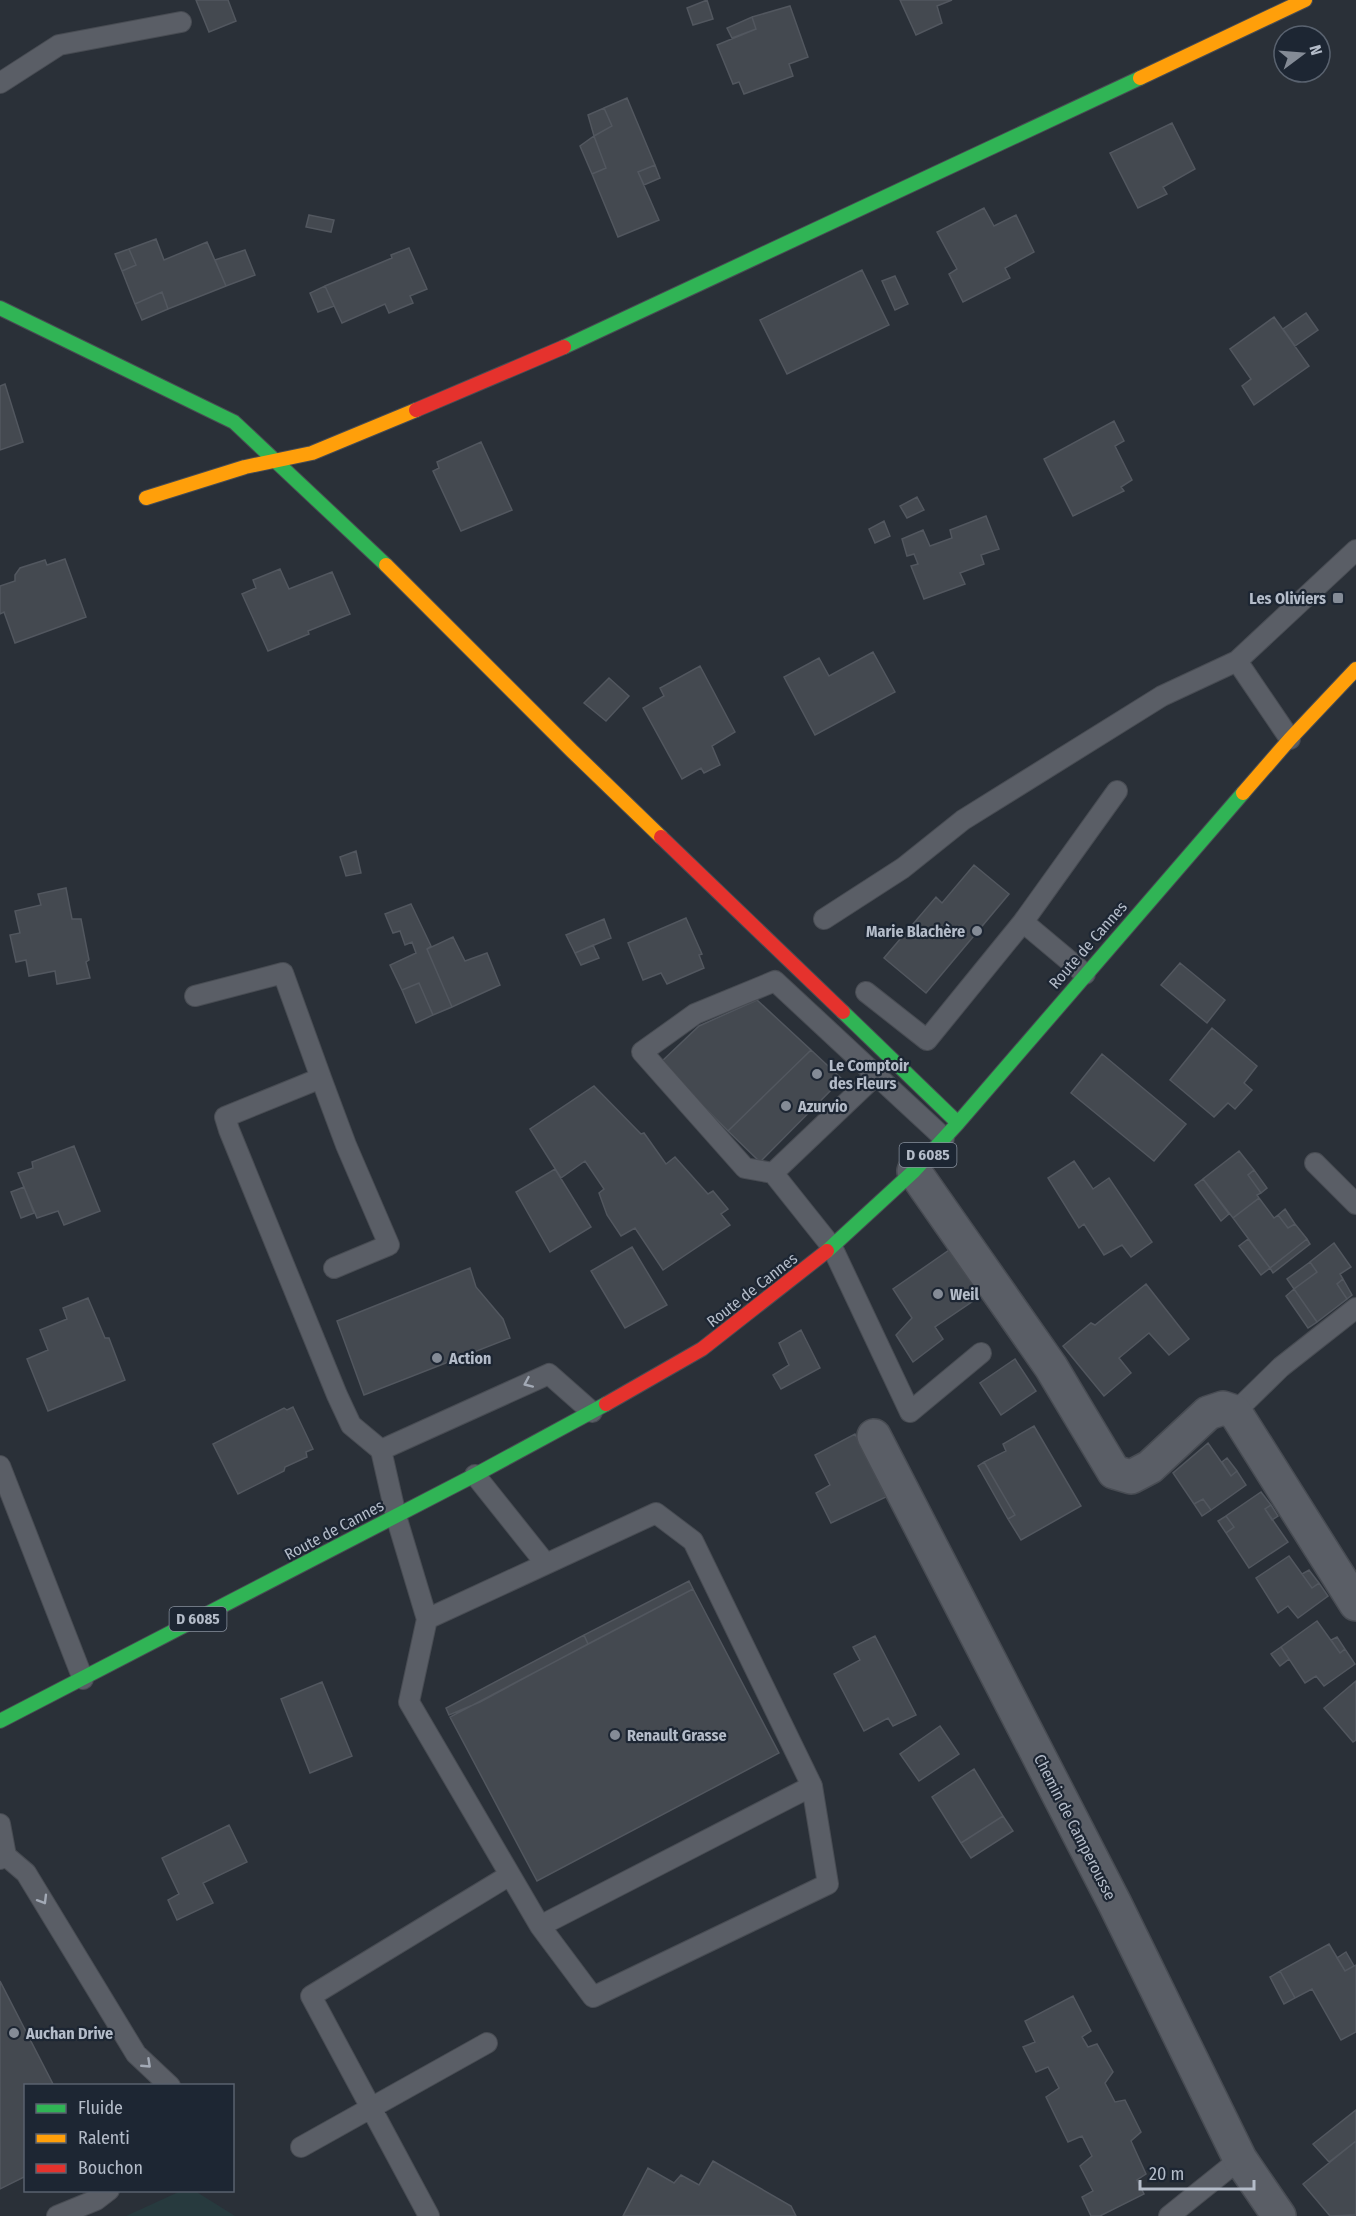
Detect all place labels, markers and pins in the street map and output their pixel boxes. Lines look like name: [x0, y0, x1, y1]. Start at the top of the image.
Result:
place label: Les Oliviers: [1249, 589, 1326, 608]
marker: Les Oliviers: [1331, 591, 1345, 605]
place label: Marie Blachère: [866, 922, 965, 941]
marker: Marie Blachère: [970, 924, 984, 938]
place label: Le Comptoir des Fleurs: [829, 1056, 909, 1093]
marker: Le Comptoir des Fleurs: [810, 1067, 824, 1081]
place label: Azurvio: [797, 1097, 848, 1116]
marker: Azurvio: [779, 1099, 793, 1113]
place label: Weil: [950, 1285, 979, 1304]
marker: Weil: [931, 1287, 945, 1301]
place label: Action: [448, 1349, 491, 1368]
marker: Action: [430, 1351, 444, 1365]
place label: Renault Grasse: [627, 1726, 727, 1745]
marker: Renault Grasse: [608, 1728, 622, 1742]
place label: Auchan Drive: [25, 2024, 113, 2043]
marker: Auchan Drive: [7, 2026, 21, 2040]

